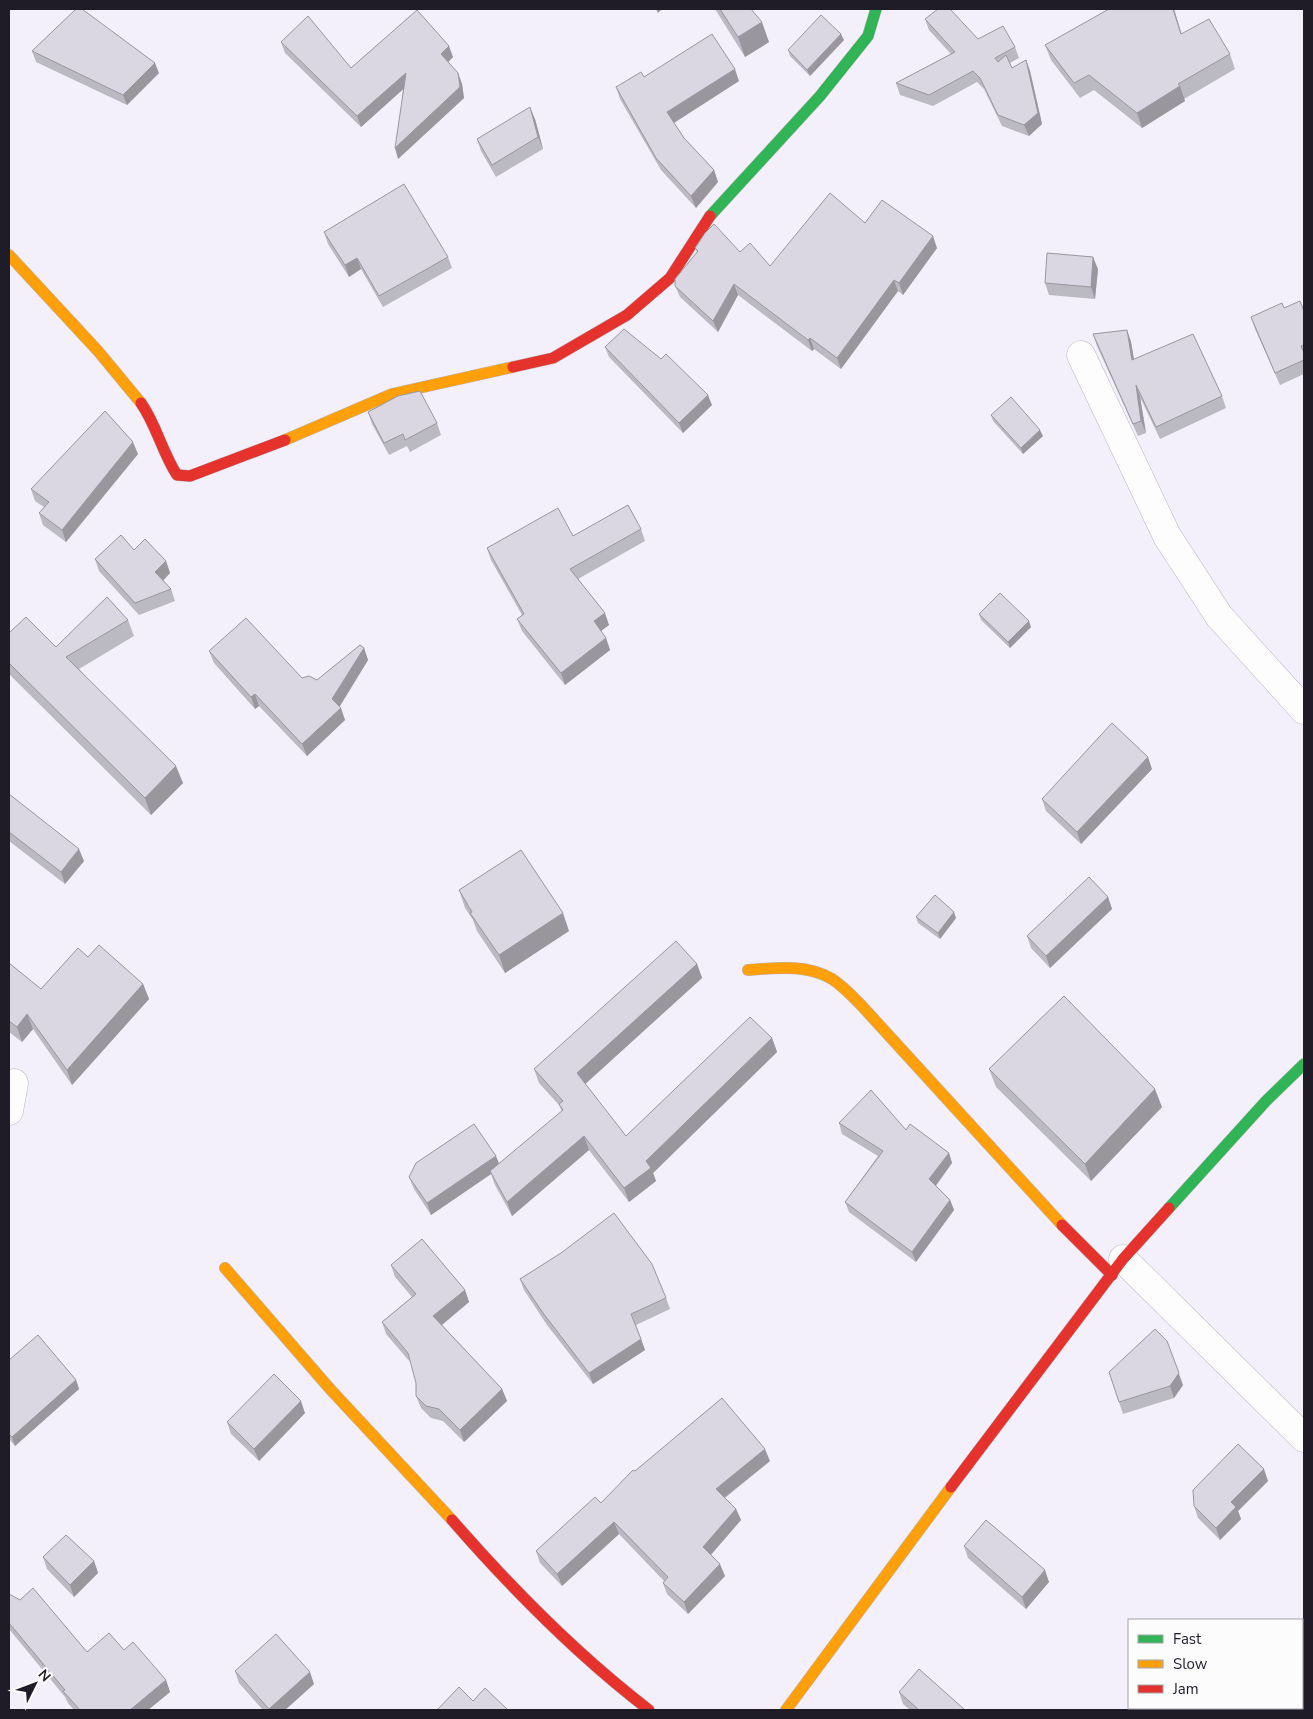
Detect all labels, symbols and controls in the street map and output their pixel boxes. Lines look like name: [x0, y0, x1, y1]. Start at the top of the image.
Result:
legend: [1128, 1619, 1303, 1709]
text: Fast: [1173, 1629, 1202, 1649]
text: Slow: [1173, 1654, 1208, 1674]
north arrow: [10, 1659, 60, 1709]
text: N: [34, 1665, 55, 1686]
text: Jam: [1172, 1679, 1199, 1699]

